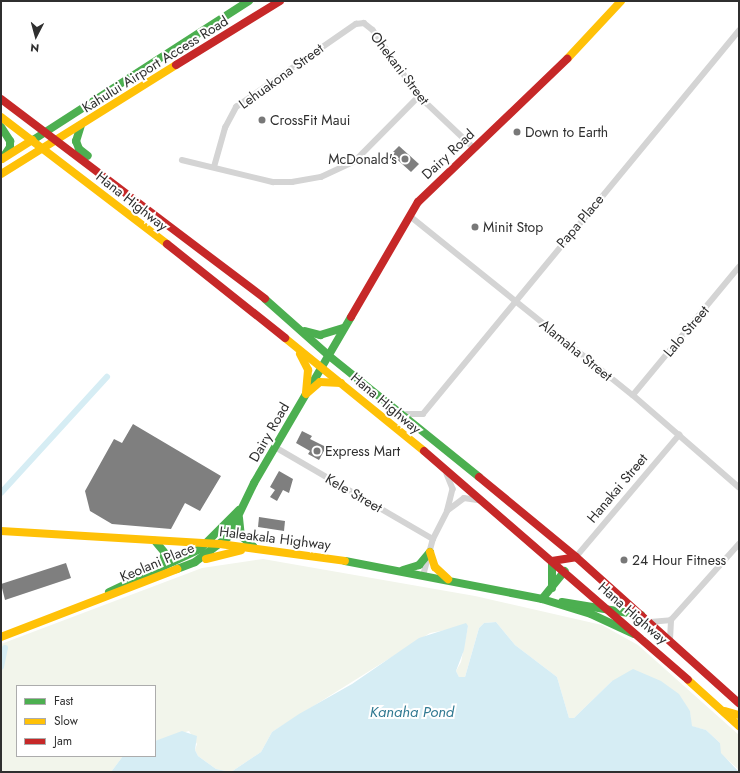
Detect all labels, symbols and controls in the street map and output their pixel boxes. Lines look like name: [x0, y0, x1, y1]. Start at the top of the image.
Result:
street label: Kahului Airport Access Road: [79, 12, 231, 116]
north arrow: [16, 16, 56, 56]
street label: Ohekani Street: [367, 28, 433, 108]
text: N: [30, 40, 40, 56]
street label: Lehuakona Street: [236, 40, 326, 112]
place label: CrossFit Maui: [270, 112, 350, 128]
marker: CrossFit Maui: [257, 115, 267, 125]
place label: Down to Earth: [525, 124, 608, 140]
street label: Dairy Road: [418, 125, 478, 183]
marker: Down to Earth: [512, 127, 522, 137]
place label: McDonald's: [328, 151, 397, 167]
marker: McDonald's: [400, 154, 410, 164]
street label: Hana Highway: [93, 168, 171, 234]
street label: Papa Place: [553, 191, 607, 251]
place label: Minit Stop: [483, 219, 543, 235]
marker: Minit Stop: [470, 222, 480, 232]
street label: Lalo Street: [660, 302, 712, 360]
street label: Alamaha Street: [536, 316, 616, 384]
street label: Hana Highway: [348, 369, 424, 437]
street label: Dairy Road: [245, 399, 293, 465]
place label: Express Mart: [325, 443, 400, 459]
marker: Express Mart: [312, 446, 322, 456]
street label: Hanakai Street: [583, 450, 651, 526]
street label: Kele Street: [323, 470, 385, 516]
street label: Haleakala Highway: [218, 523, 332, 553]
street label: Keolani Place: [117, 539, 197, 585]
place label: 24 Hour Fitness: [632, 552, 726, 568]
marker: 24 Hour Fitness: [619, 555, 629, 565]
street label: Hana Highway: [595, 578, 671, 648]
legend: [16, 685, 156, 757]
text: Fast: [54, 692, 73, 710]
water label: Kanaha Pond: [370, 704, 454, 722]
text: Slow: [54, 712, 78, 730]
text: Jam: [54, 732, 72, 750]

